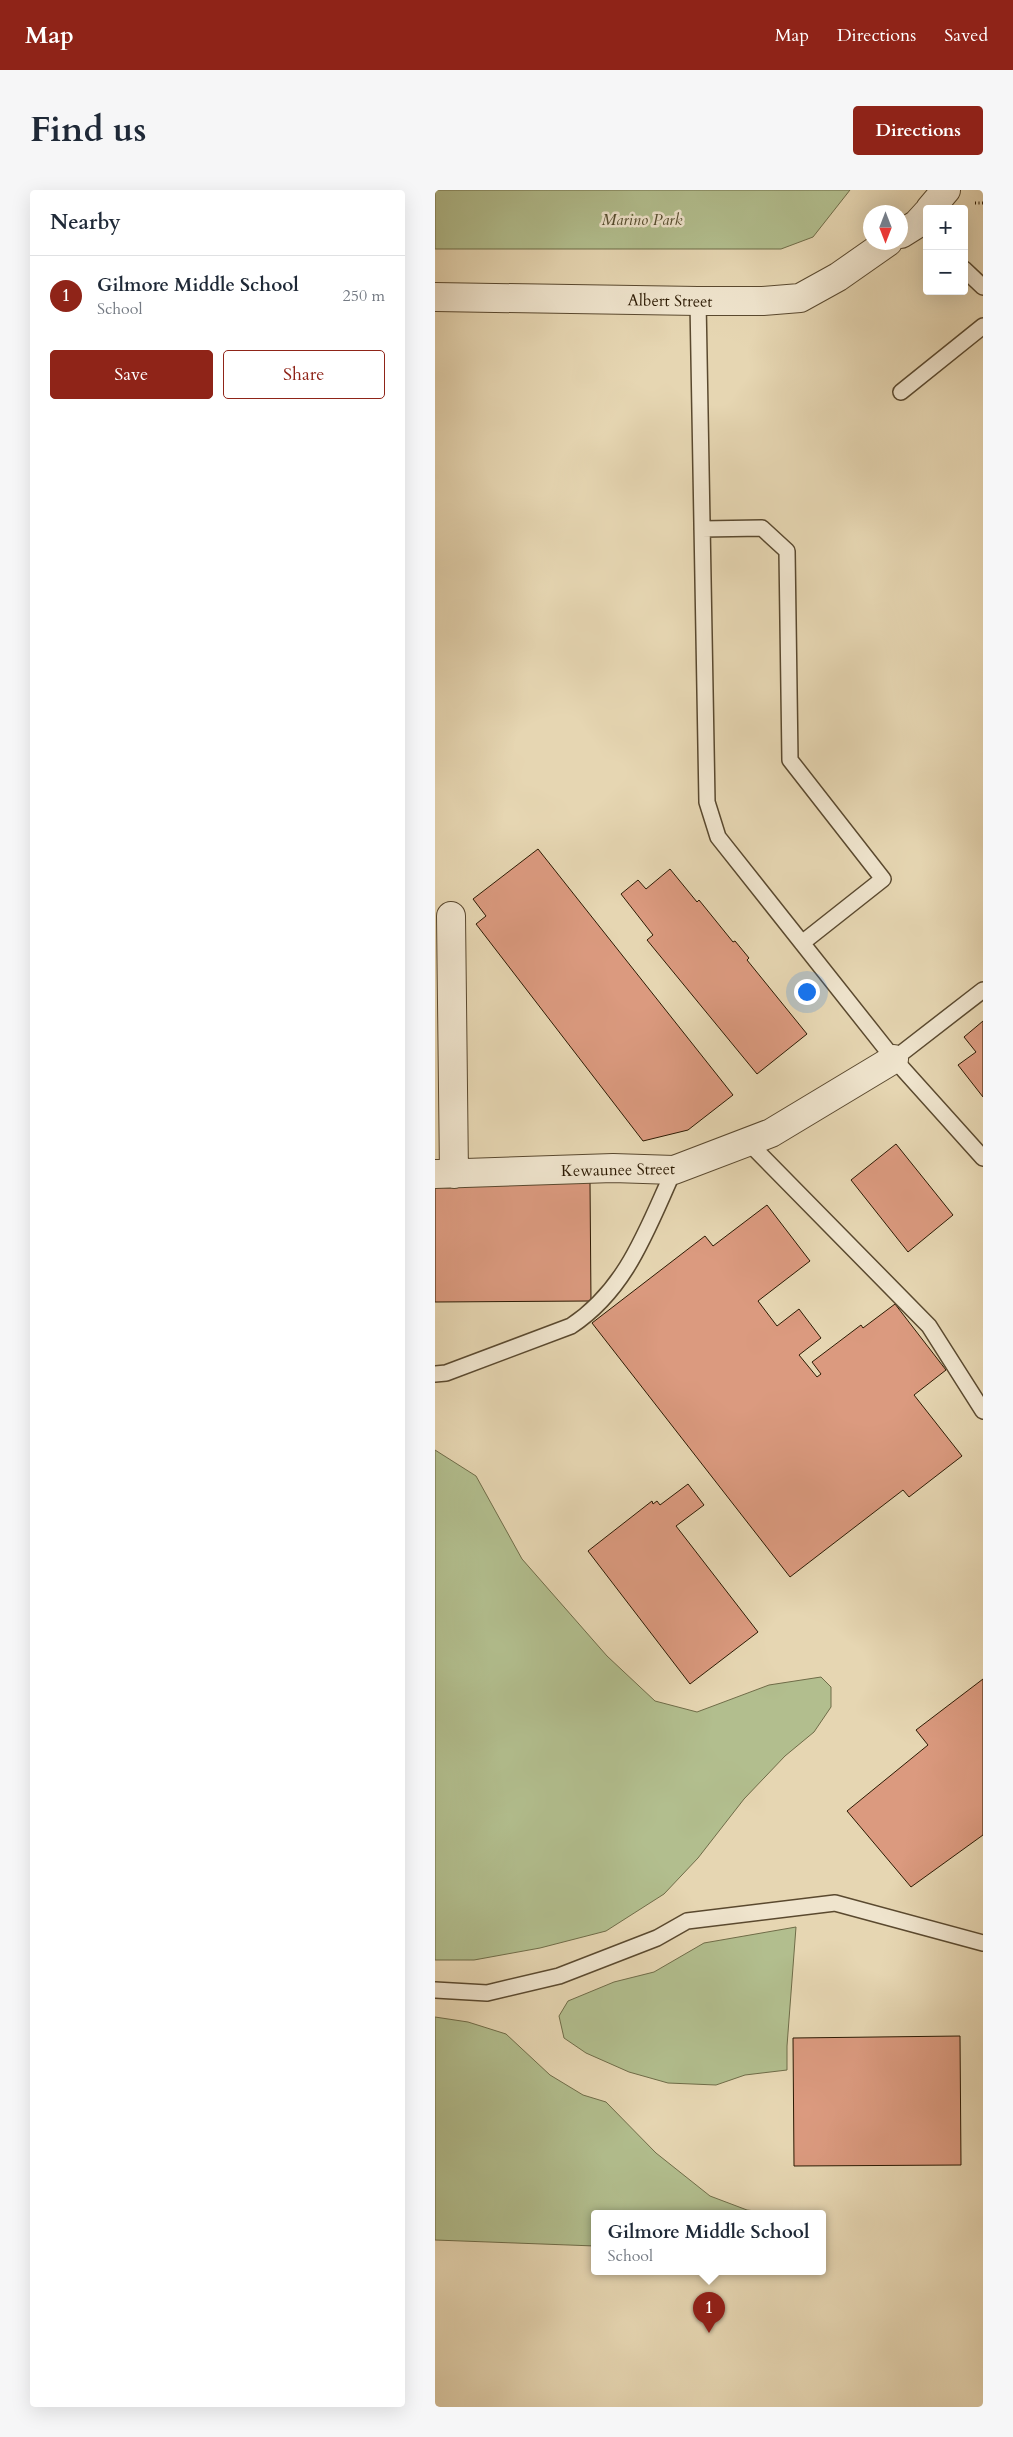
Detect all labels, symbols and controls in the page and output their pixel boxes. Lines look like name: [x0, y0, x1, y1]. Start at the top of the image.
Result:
text: Map: [25, 19, 74, 52]
text: Map: [775, 23, 809, 48]
text: Directions: [837, 23, 916, 48]
text: Saved: [944, 23, 988, 48]
text: Find us: [30, 106, 146, 154]
button: Directions: [853, 106, 983, 155]
north arrow: [863, 205, 908, 250]
map controls: [923, 205, 968, 295]
button: +: [923, 205, 968, 250]
text: Nearby: [50, 208, 121, 237]
park label: Marino Park: [602, 209, 683, 231]
button: −: [923, 250, 968, 295]
text: Gilmore Middle School: [97, 272, 299, 298]
text: 1: [62, 285, 70, 307]
text: 250 m: [343, 285, 385, 307]
street label: Albert Street: [627, 289, 713, 313]
text: School: [97, 298, 142, 320]
button: Save: [50, 350, 213, 399]
button: Share: [223, 350, 385, 399]
your location: [794, 979, 820, 1005]
street label: Kewaunee Street: [561, 1158, 675, 1182]
popup: [591, 2210, 826, 2275]
text: Gilmore Middle School: [608, 2219, 809, 2245]
text: School: [608, 2245, 653, 2267]
pin: 1: [693, 2292, 725, 2333]

